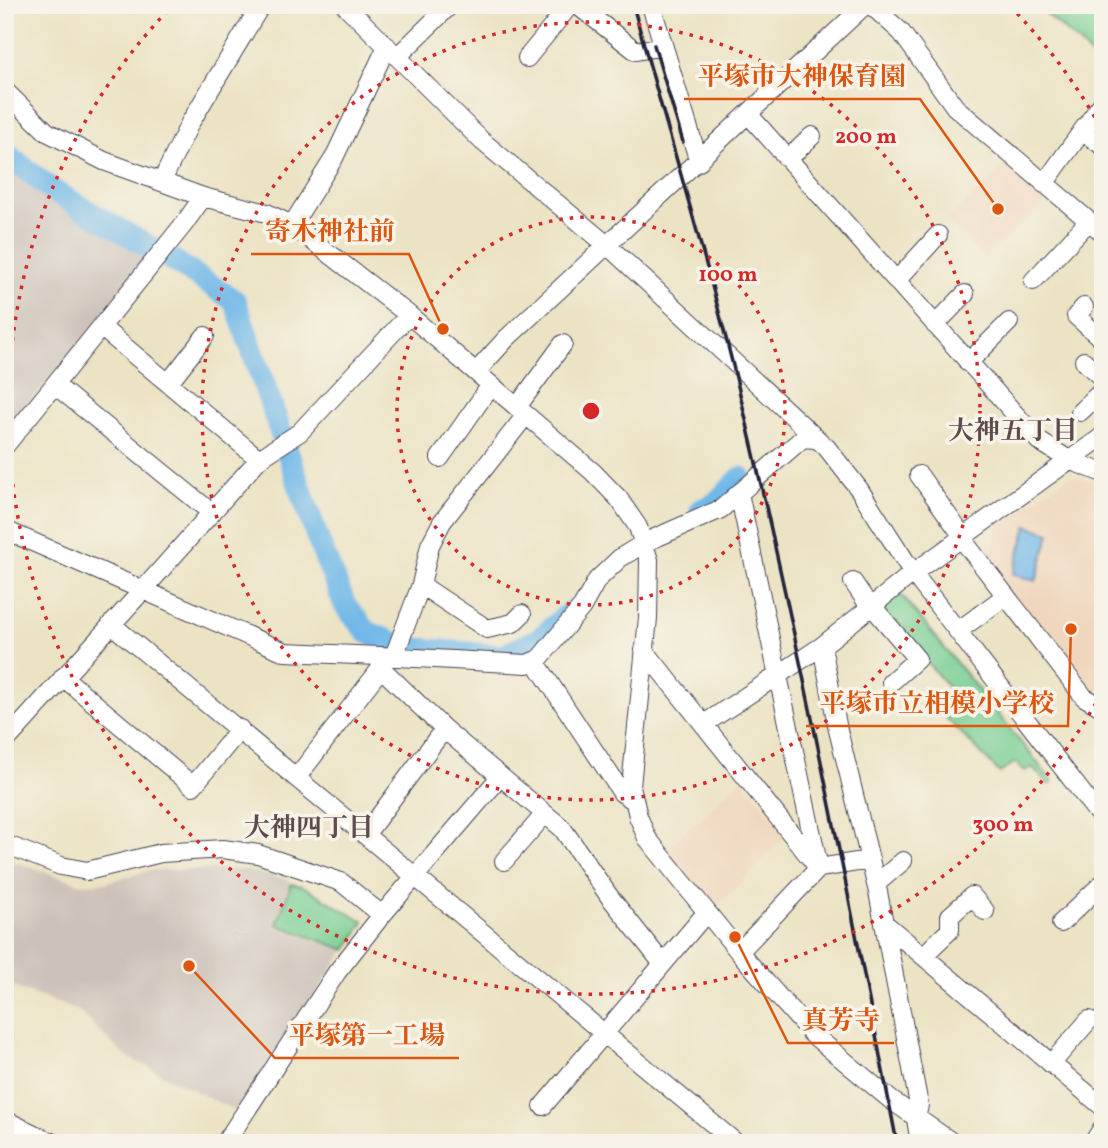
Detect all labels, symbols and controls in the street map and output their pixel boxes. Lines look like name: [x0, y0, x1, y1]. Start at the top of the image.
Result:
callout: 平塚市大神保育園: [684, 52, 920, 99]
text: 平塚市大神保育園: [698, 60, 906, 96]
text: 200 m: [835, 123, 897, 152]
callout: 寄木神社前: [251, 207, 409, 254]
text: 寄木神社前: [265, 215, 395, 251]
text: 100 m: [698, 261, 758, 290]
centre of rings: [579, 399, 603, 423]
district label: 大神五丁目: [948, 414, 1078, 450]
callout: 平塚市立相模小学校: [806, 679, 1068, 726]
text: 平塚市立相模小学校: [820, 687, 1054, 723]
district label: 大神四丁目: [244, 811, 374, 847]
text: 300 m: [973, 811, 1033, 840]
callout: 真芳寺: [788, 996, 894, 1043]
text: 真芳寺: [802, 1004, 880, 1040]
callout: 平塚第一工場: [275, 1011, 459, 1058]
text: 平塚第一工場: [289, 1019, 445, 1055]

